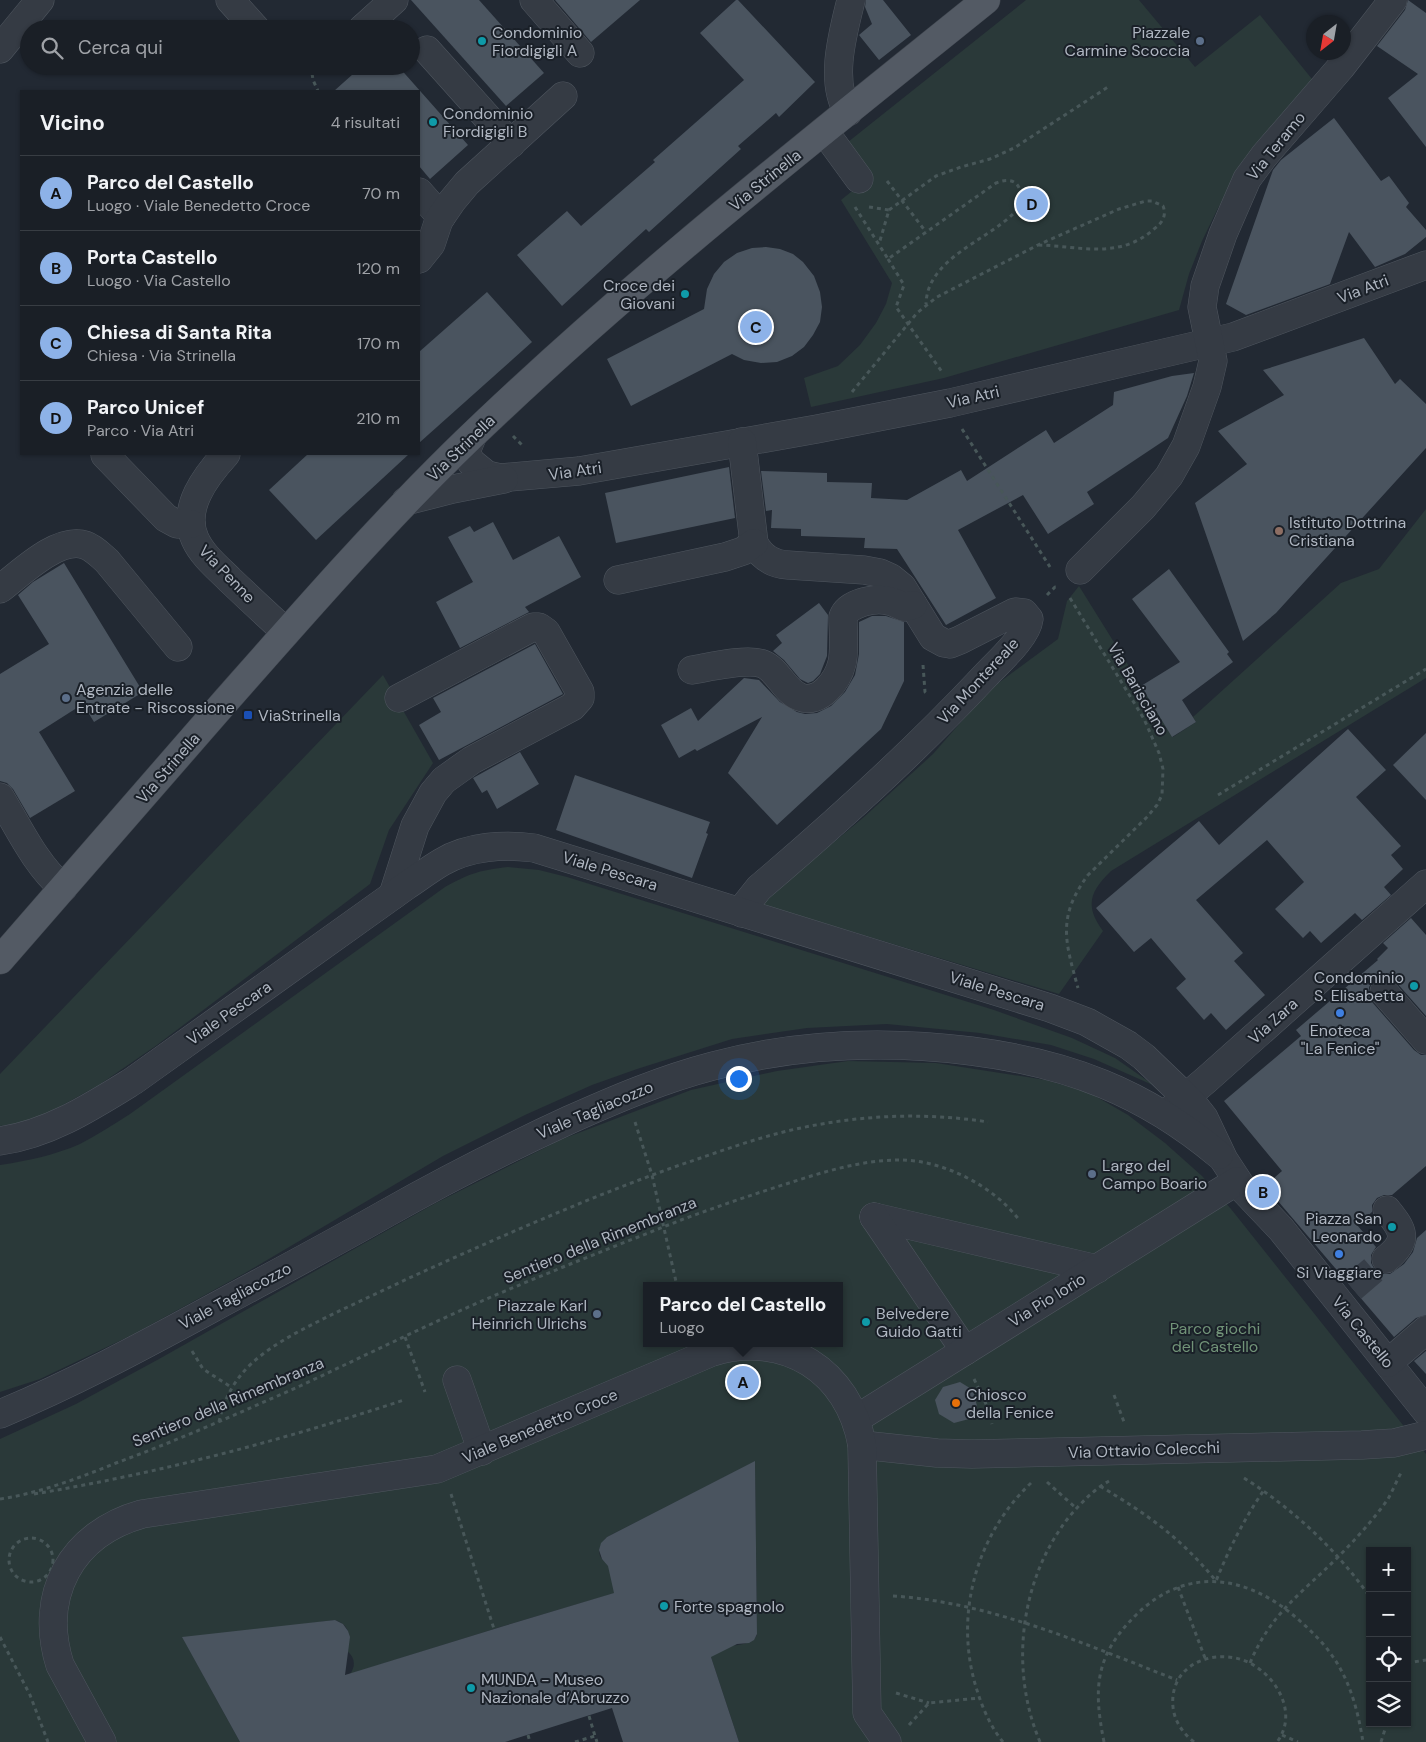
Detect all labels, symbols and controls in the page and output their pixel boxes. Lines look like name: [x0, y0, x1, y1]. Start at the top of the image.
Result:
north arrow: [1306, 15, 1351, 60]
search box: [20, 20, 420, 75]
place label: Condominio Fiordigigli A: [492, 22, 582, 61]
place label: Piazzale Carmine Scoccia: [1065, 22, 1190, 61]
icon: search: [38, 34, 66, 62]
text: Cerca qui: [78, 35, 163, 60]
marker: Condominio Fiordigigli A: [476, 35, 488, 47]
marker: Piazzale Carmine Scoccia: [1194, 35, 1206, 47]
place label: Condominio Fiordigigli B: [443, 103, 533, 142]
street label: Via Teramo: [1242, 107, 1310, 185]
text: Vicino: [40, 109, 105, 137]
text: 4 risultati: [331, 112, 400, 133]
marker: Condominio Fiordigigli B: [427, 116, 439, 128]
street label: Via Strinella: [725, 144, 805, 216]
text: Parco del Castello: [87, 170, 254, 195]
text: A: [50, 183, 62, 204]
text: 70 m: [362, 183, 400, 204]
pin: D: [1016, 185, 1048, 223]
text: Luogo · Viale Benedetto Croce: [87, 195, 310, 216]
text: Porta Castello: [87, 245, 218, 270]
text: B: [51, 258, 61, 279]
text: 120 m: [356, 258, 400, 279]
text: Luogo · Via Castello: [87, 270, 231, 291]
street label: Via Atri: [1334, 270, 1392, 308]
place label: Croce dei Giovani: [603, 275, 675, 314]
marker: Croce dei Giovani: [679, 288, 691, 300]
pin: C: [740, 308, 772, 346]
text: Chiesa di Santa Rita: [87, 320, 272, 345]
text: C: [50, 333, 62, 354]
text: 170 m: [357, 333, 400, 354]
text: Chiesa · Via Strinella: [87, 345, 236, 366]
street label: Via Atri: [945, 381, 1001, 413]
text: Parco Unicef: [87, 395, 204, 420]
text: D: [50, 408, 62, 429]
text: 210 m: [356, 408, 400, 429]
street label: Via Strinella: [422, 410, 500, 486]
text: Parco · Via Atri: [87, 420, 194, 441]
street label: Via Atri: [547, 457, 603, 485]
place label: Istituto Dottrina Cristiana: [1289, 512, 1406, 551]
marker: Istituto Dottrina Cristiana: [1273, 525, 1285, 537]
street label: Via Penne: [194, 540, 260, 608]
street label: Via Montereale: [933, 633, 1023, 729]
street label: Via Barisciano: [1103, 639, 1173, 739]
place label: Agenzia delle Entrate - Riscossione: [76, 679, 235, 718]
marker: Agenzia delle Entrate - Riscossione: [60, 692, 72, 704]
place label: ViaStrinella: [258, 705, 341, 726]
marker: ViaStrinella: [242, 709, 254, 721]
street label: Via Strinella: [132, 728, 204, 808]
street label: Viale Pescara: [560, 847, 660, 895]
street label: Viale Pescara: [947, 967, 1047, 1015]
place label: Condominio S. Elisabetta: [1314, 967, 1404, 1006]
street label: Viale Pescara: [183, 976, 275, 1050]
marker: Condominio S. Elisabetta: [1408, 980, 1420, 992]
street label: Via Zara: [1244, 993, 1302, 1049]
marker: Enoteca "La Fenice": [1334, 1007, 1346, 1019]
place label: Enoteca "La Fenice": [1301, 1020, 1380, 1059]
your location: [726, 1066, 752, 1092]
street label: Viale Tagliacozzo: [534, 1076, 656, 1144]
place label: Largo del Campo Boario: [1102, 1155, 1207, 1194]
marker: Largo del Campo Boario: [1086, 1168, 1098, 1180]
pin: B: [1247, 1173, 1279, 1211]
street label: Sentiero della Rimembranza: [501, 1192, 699, 1288]
place label: Piazza San Leonardo: [1305, 1208, 1382, 1247]
marker: Piazza San Leonardo: [1386, 1221, 1398, 1233]
marker: Si Viaggiare: [1333, 1248, 1345, 1260]
street label: Viale Tagliacozzo: [175, 1258, 295, 1334]
place label: Si Viaggiare: [1296, 1262, 1382, 1283]
street label: Via Pio Iorio: [1005, 1268, 1089, 1332]
popup: [643, 1282, 843, 1347]
text: Parco del Castello: [660, 1292, 826, 1317]
street label: Via Castello: [1327, 1292, 1399, 1372]
place label: Piazzale Karl Heinrich Ulrichs: [471, 1295, 587, 1334]
place label: Belvedere Guido Gatti: [876, 1303, 962, 1342]
marker: Piazzale Karl Heinrich Ulrichs: [591, 1308, 603, 1320]
marker: Belvedere Guido Gatti: [860, 1316, 872, 1328]
text: Luogo: [660, 1317, 704, 1338]
park label: Parco giochi del Castello: [1170, 1318, 1260, 1357]
street label: Sentiero della Rimembranza: [129, 1352, 327, 1452]
pin: A: [727, 1363, 759, 1401]
street label: Viale Benedetto Croce: [459, 1384, 621, 1468]
place label: Chiosco della Fenice: [966, 1384, 1054, 1423]
marker: Chiosco della Fenice: [950, 1397, 962, 1409]
street label: Via Ottavio Colecchi: [1068, 1437, 1220, 1463]
map controls: [1366, 1547, 1411, 1727]
button: +: [1366, 1547, 1411, 1592]
button: −: [1366, 1592, 1411, 1637]
place label: Forte spagnolo: [674, 1596, 784, 1617]
marker: Forte spagnolo: [658, 1600, 670, 1612]
button: locate: [1366, 1637, 1411, 1682]
place label: MUNDA - Museo Nazionale d’Abruzzo: [481, 1669, 629, 1708]
marker: MUNDA - Museo Nazionale d’Abruzzo: [465, 1682, 477, 1694]
button: layers: [1366, 1682, 1411, 1727]

